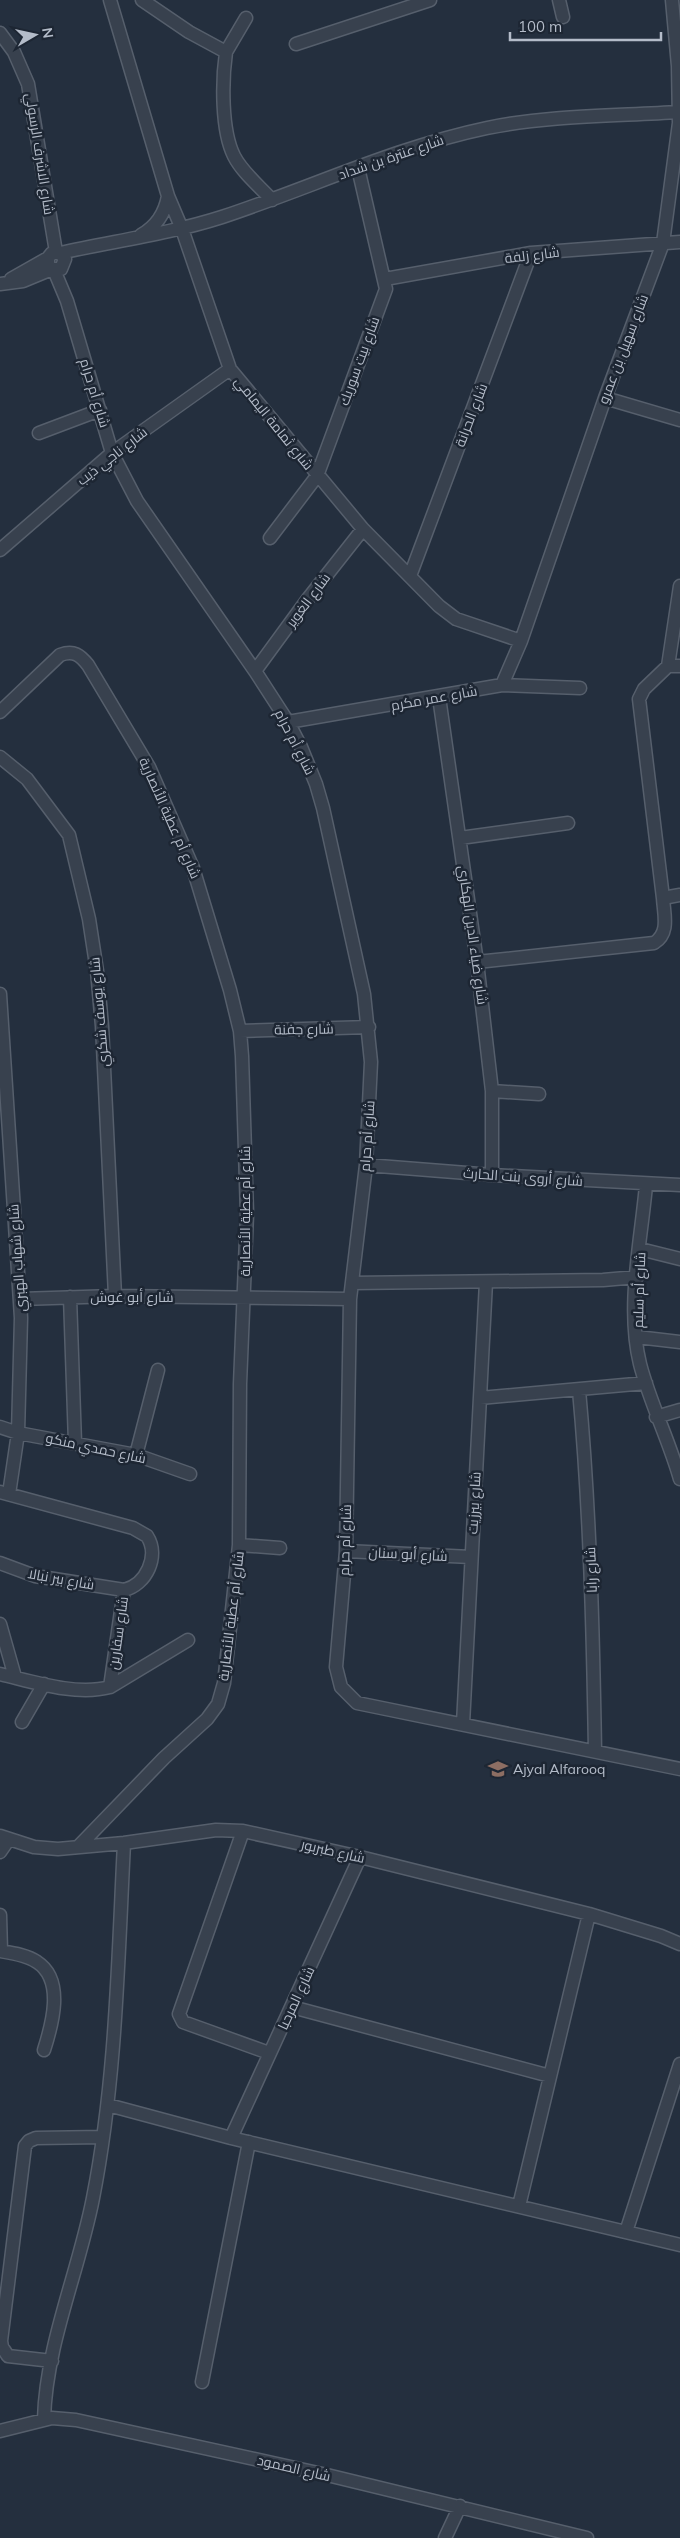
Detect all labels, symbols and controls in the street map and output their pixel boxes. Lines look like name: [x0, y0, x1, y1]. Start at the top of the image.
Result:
north arrow: [10, 10, 60, 60]
scale bar: [510, 10, 661, 42]
text: 100 m: [518, 17, 562, 36]
text: N: [38, 26, 58, 40]
street label: شارع الاشرف الرسولي: [19, 92, 59, 217]
street label: شارع عنترة بن شداد: [336, 131, 446, 183]
street label: شارع زلفة: [503, 243, 561, 267]
street label: شارع سهيل بن عمرو: [594, 292, 652, 406]
street label: شارع بيت سوريك: [335, 314, 383, 408]
street label: شارع أم حرام: [75, 356, 114, 430]
street label: شارع ثمامة اليمامي: [228, 372, 317, 475]
street label: شارع الحرانة: [451, 381, 491, 449]
street label: شارع ناجي ذيب: [73, 423, 153, 491]
street label: شارع الغوير: [281, 569, 334, 632]
street label: شارع عمر مكرم: [389, 682, 479, 715]
street label: شارع أم حرام: [270, 706, 319, 778]
street label: شارع أم عطية الأنصارية: [134, 755, 205, 882]
street label: شارع ضياء الدين الهكاري: [451, 864, 492, 1006]
street label: شارع يوسف شكري: [85, 956, 116, 1068]
street label: شارع جفنة: [274, 1019, 334, 1039]
street label: شارع أم حرام: [356, 1100, 379, 1172]
street label: شارع أم عطية الأنصارية: [236, 1146, 255, 1276]
street label: شارع أروى بنت الحارث: [463, 1164, 583, 1190]
street label: شارع شهاب الهبري: [4, 1203, 33, 1313]
street label: شارع أم سليم: [629, 1252, 650, 1328]
street label: شارع أبو غوش: [90, 1288, 174, 1306]
street label: شارع حمدي منكو: [44, 1429, 148, 1470]
street label: شارع بيرزيت: [463, 1471, 485, 1535]
street label: شارع أم حرام: [335, 1504, 356, 1576]
street label: شارع أبو سنان: [368, 1543, 448, 1565]
street label: شارع رابا: [581, 1547, 601, 1593]
street label: شارع أم عطية الأنصارية: [214, 1550, 249, 1682]
street label: شارع بير نبالا: [26, 1564, 96, 1594]
street label: شارع سفارين: [104, 1595, 132, 1671]
school or university icon: Ajyal Alfarooq: [487, 1758, 509, 1780]
place label: Ajyal Alfarooq: [513, 1760, 605, 1778]
street label: شارع طبربور: [298, 1835, 367, 1867]
street label: شارع المرحبا: [273, 1963, 319, 2033]
street label: شارع الصمود: [256, 2451, 332, 2485]

